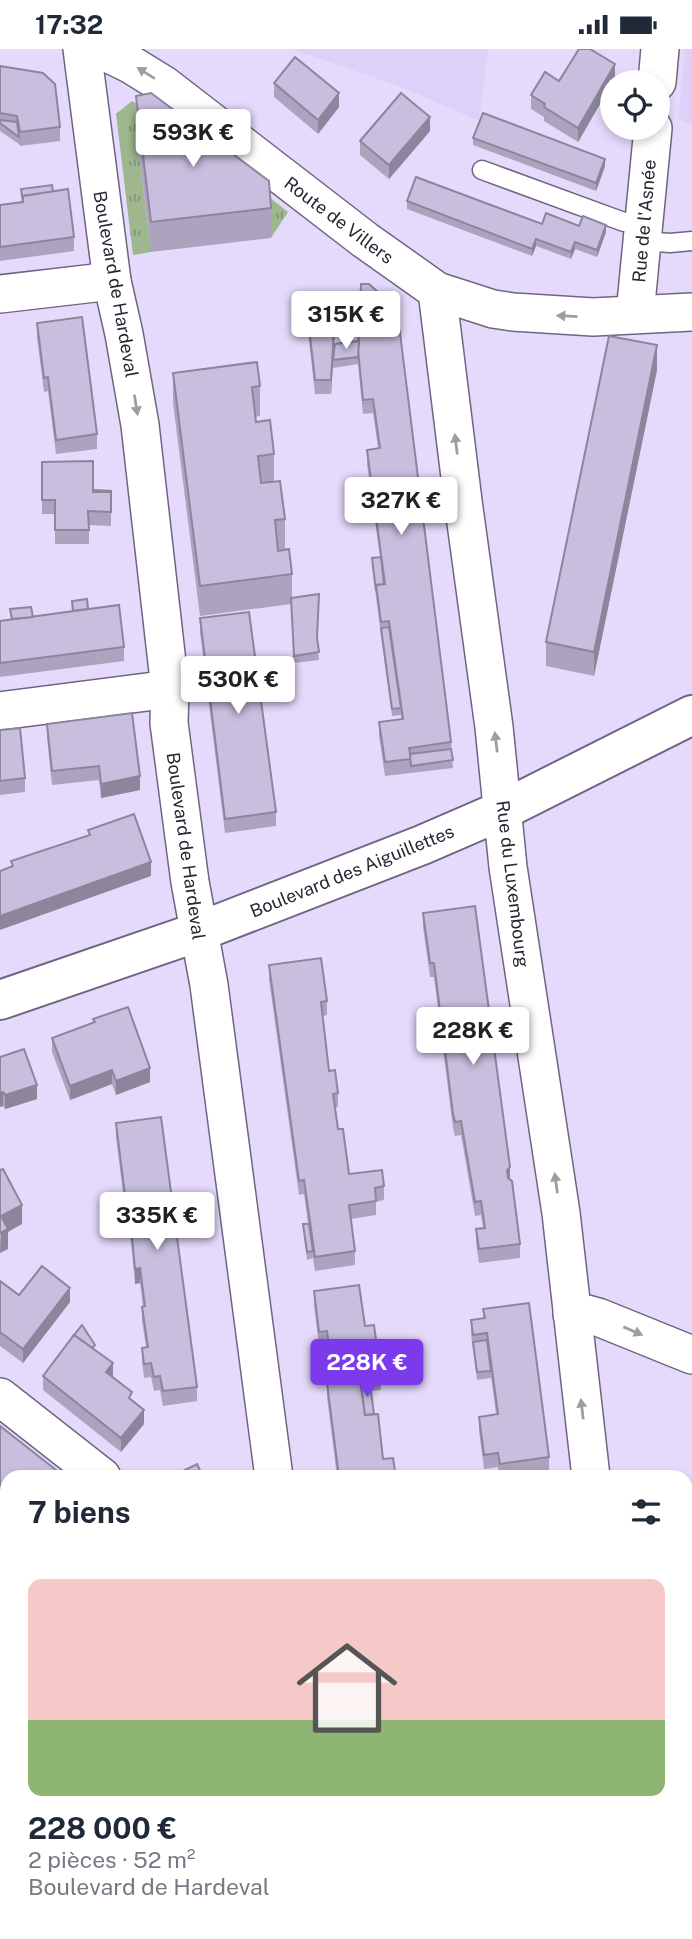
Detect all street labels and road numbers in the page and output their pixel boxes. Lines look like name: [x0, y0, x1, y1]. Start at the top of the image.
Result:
street label: Rue de l'Asnée: [628, 159, 660, 283]
street label: Route de Villers: [280, 172, 398, 268]
street label: Boulevard de Hardeval: [89, 189, 143, 379]
street label: Boulevard de Hardeval: [162, 751, 210, 941]
street label: Rue du Luxembourg: [492, 799, 534, 969]
street label: Boulevard des Aiguillettes: [247, 820, 457, 922]

